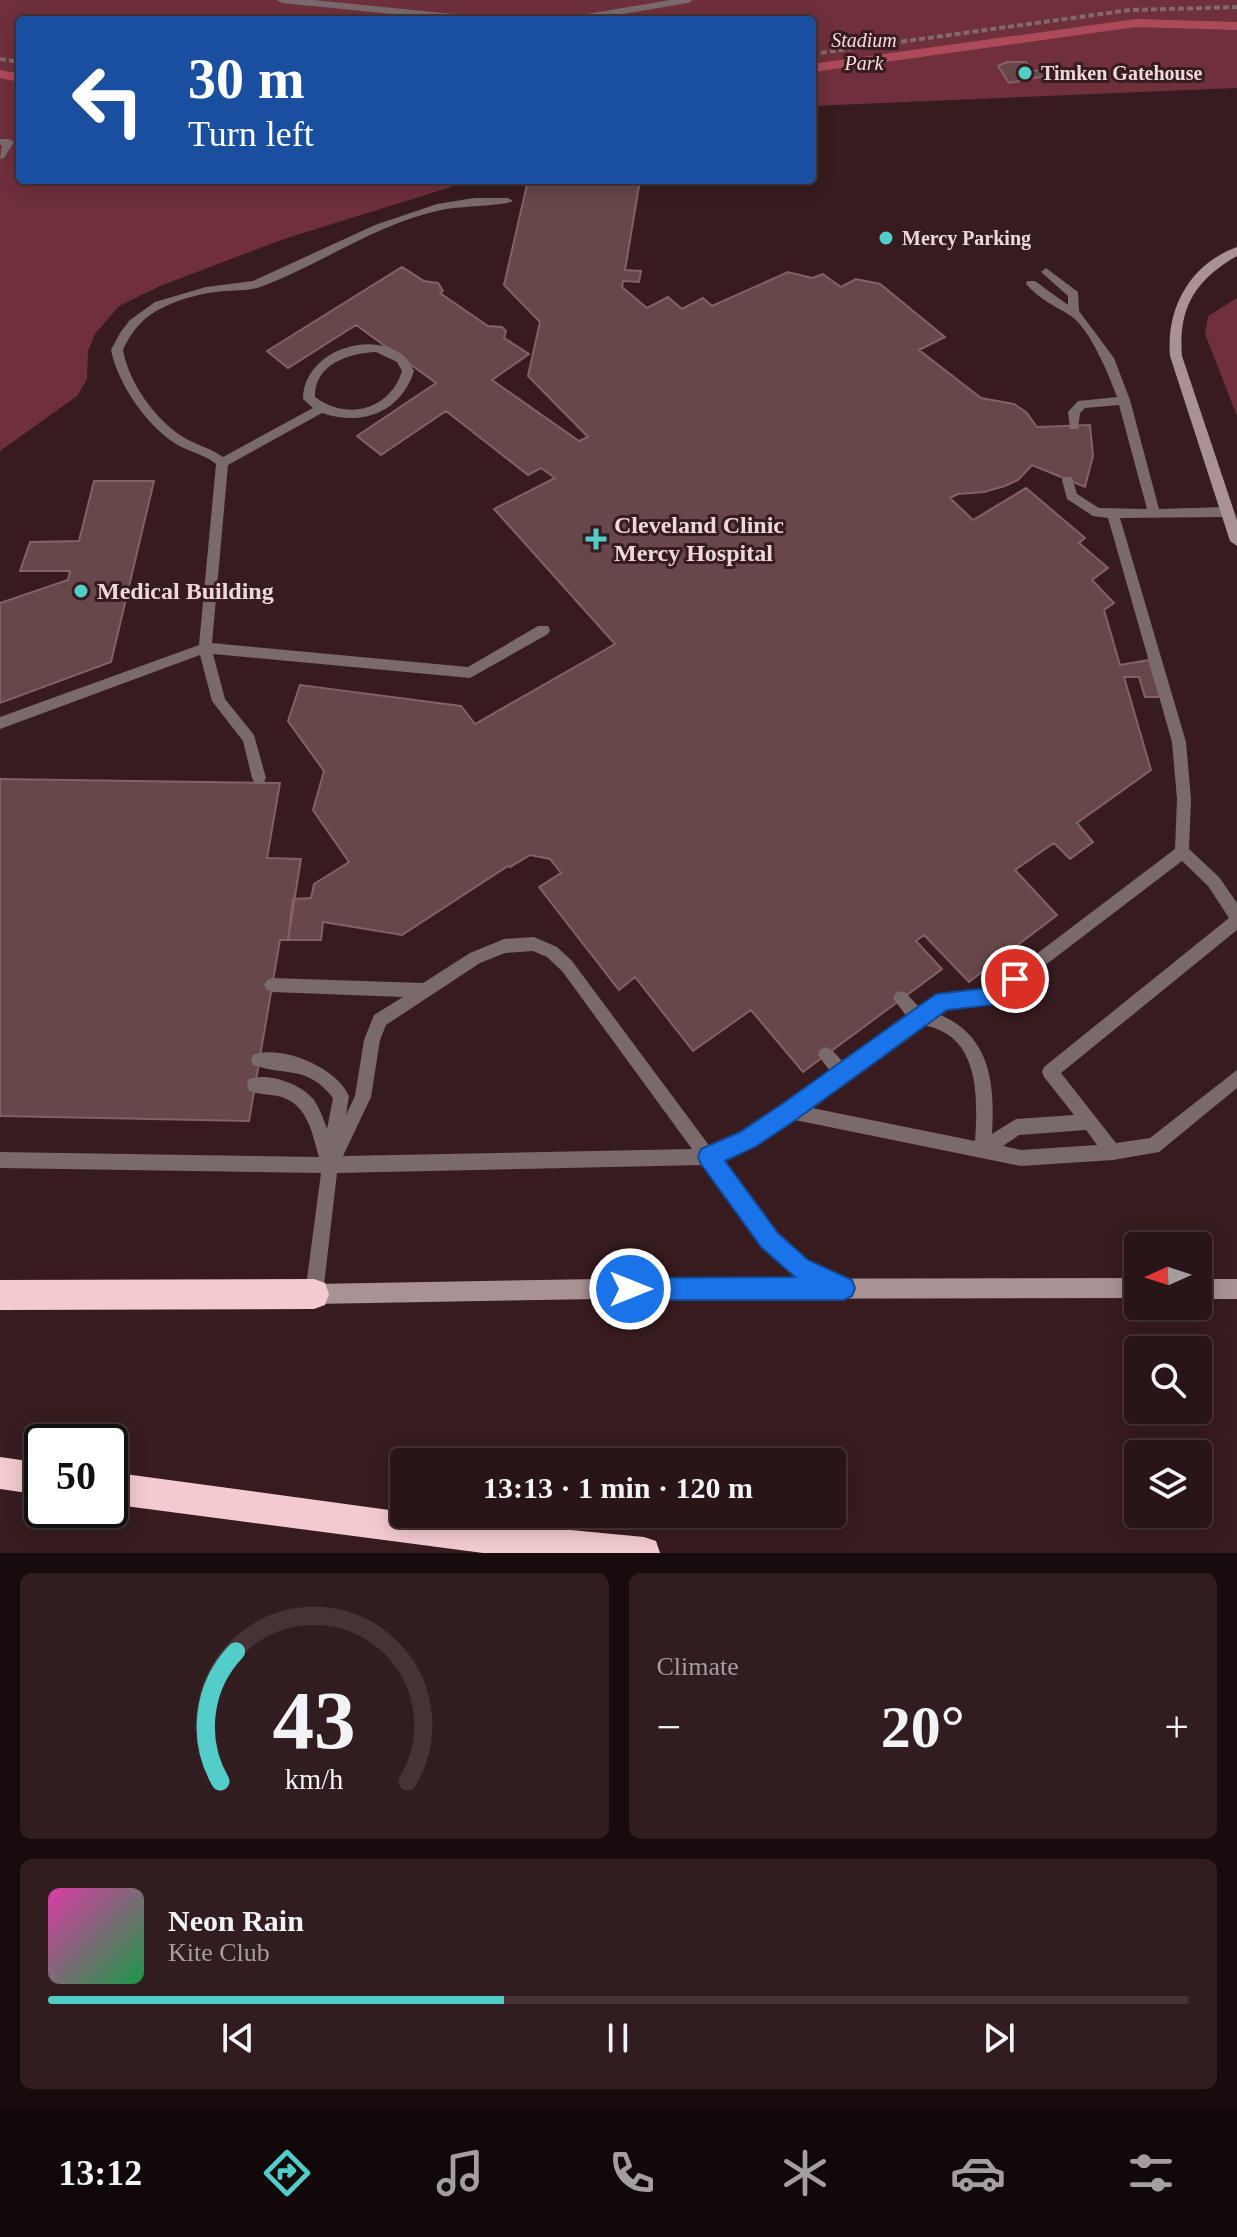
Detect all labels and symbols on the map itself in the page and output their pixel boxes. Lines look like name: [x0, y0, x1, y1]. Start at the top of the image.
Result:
park label: Stadium Park: [831, 29, 897, 74]
place label: Timken Gatehouse: [1041, 62, 1202, 84]
marker: Timken Gatehouse: [1016, 64, 1034, 82]
place label: Mercy Parking: [902, 227, 1031, 250]
marker: Mercy Parking: [877, 229, 895, 247]
place label: Cleveland Clinic Mercy Hospital: [614, 512, 784, 566]
marker: Cleveland Clinic Mercy Hospital: [585, 528, 607, 550]
place label: Medical Building: [97, 578, 274, 604]
marker: Medical Building: [72, 582, 90, 600]
pin: [981, 945, 1049, 1013]
north arrow: [1124, 1232, 1212, 1320]
position arrow: [588, 1247, 672, 1331]
speed limit sign: 50: [24, 1424, 128, 1528]

